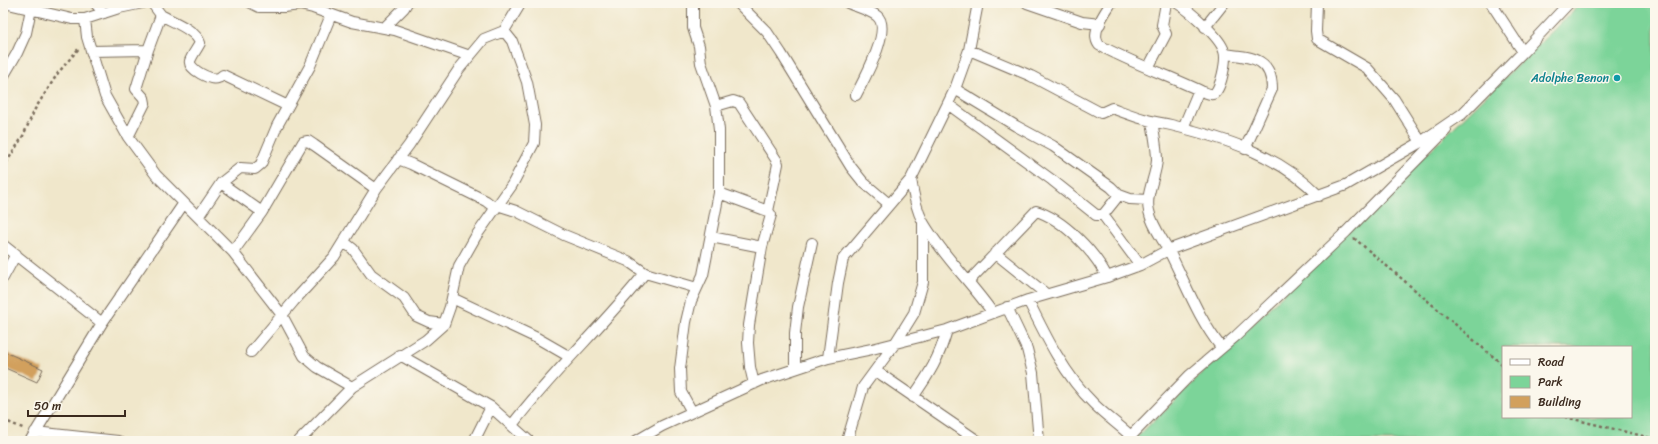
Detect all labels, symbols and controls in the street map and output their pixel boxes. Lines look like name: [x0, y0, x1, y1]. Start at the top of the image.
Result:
place label: Adolphe Benon: [1530, 67, 1609, 89]
marker: Adolphe Benon: [1612, 73, 1622, 83]
legend: [1502, 346, 1632, 418]
text: Road: [1538, 351, 1565, 373]
text: Park: [1538, 371, 1563, 393]
text: Building: [1538, 391, 1581, 413]
scale bar: [28, 392, 125, 418]
text: 50 m: [34, 395, 61, 417]

